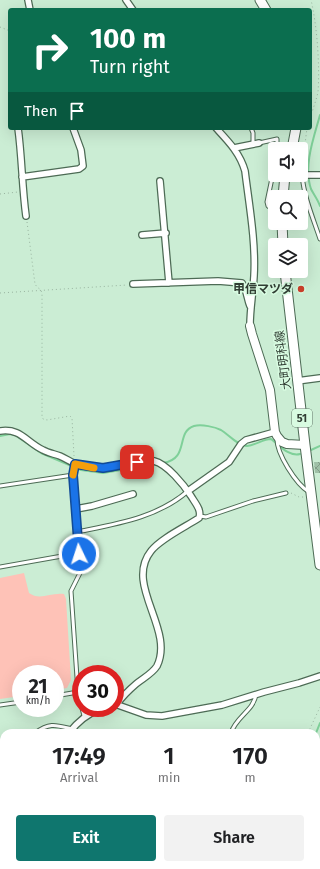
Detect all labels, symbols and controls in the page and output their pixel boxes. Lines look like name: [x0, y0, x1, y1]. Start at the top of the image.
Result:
text: 100 m: [90, 22, 166, 55]
icon: right: [24, 24, 76, 76]
text: Turn right: [90, 56, 170, 78]
icon: arrive: [66, 100, 88, 122]
text: Then: [24, 102, 58, 120]
map controls: [268, 142, 308, 278]
button: sound: [268, 142, 308, 182]
button: search: [268, 190, 308, 230]
button: layers: [268, 238, 308, 278]
place label: 甲信マツダ: [233, 282, 293, 296]
marker: 甲信マツダ: [296, 284, 306, 294]
street label: 大町明科線: [272, 329, 294, 391]
road number: 51: [292, 409, 312, 427]
pin: [120, 445, 154, 479]
icon: arrive: [126, 451, 148, 473]
position arrow: [58, 533, 100, 575]
speed limit sign: 30: [72, 665, 124, 717]
text: 21: [28, 674, 48, 698]
text: km/h: [26, 695, 50, 707]
text: 17:49: [52, 742, 106, 770]
text: 1: [164, 742, 175, 770]
text: 170: [232, 742, 268, 770]
text: Arrival: [60, 770, 98, 785]
text: min: [158, 770, 180, 785]
text: m: [245, 770, 256, 785]
button: Exit: [16, 815, 156, 861]
button: Share: [164, 815, 304, 861]

